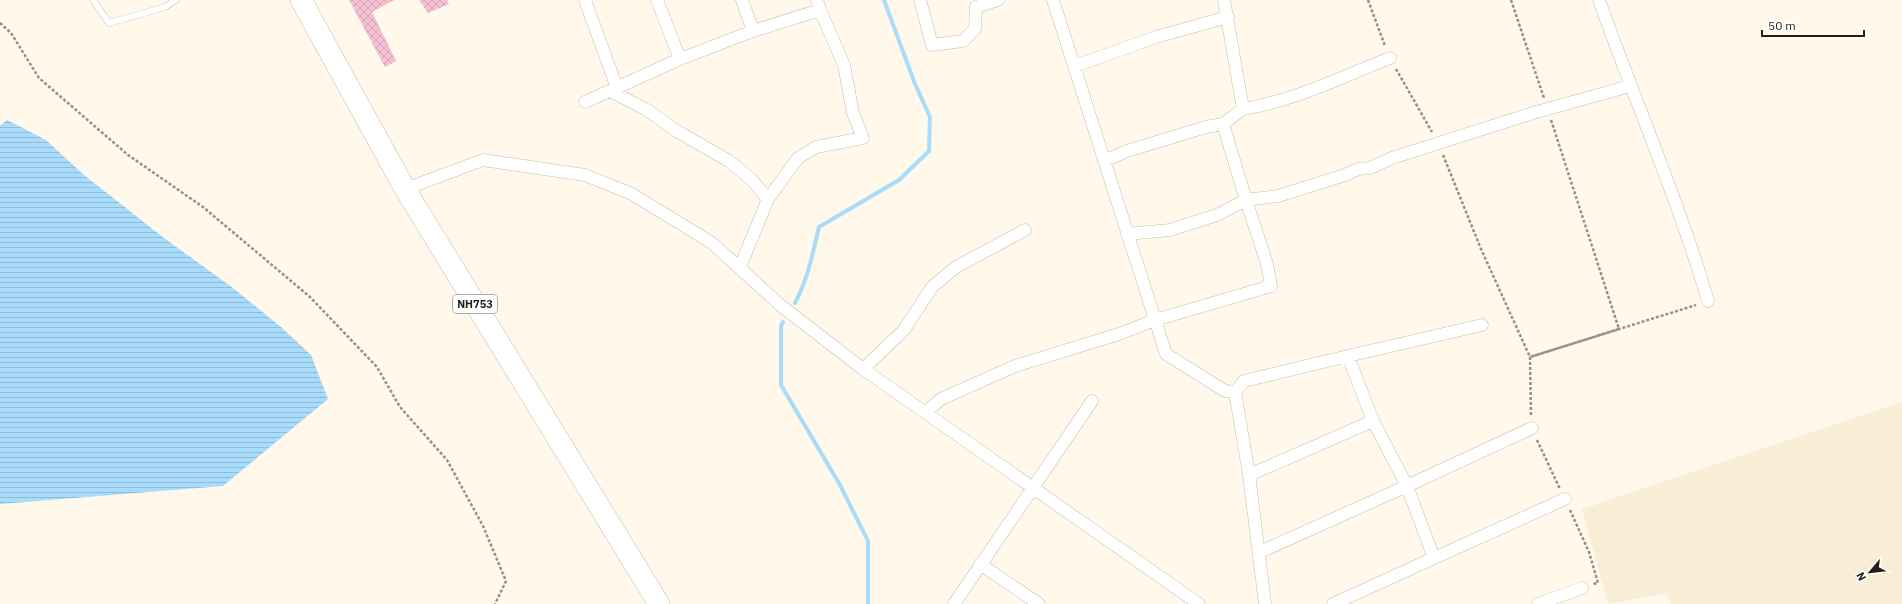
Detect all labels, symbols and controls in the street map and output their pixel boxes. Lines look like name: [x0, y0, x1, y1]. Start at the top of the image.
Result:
scale bar: [1762, 12, 1864, 38]
text: 50 m: [1768, 18, 1796, 33]
road number: NH753: [453, 295, 497, 313]
north arrow: [1850, 552, 1890, 592]
text: N: [1853, 570, 1869, 583]

